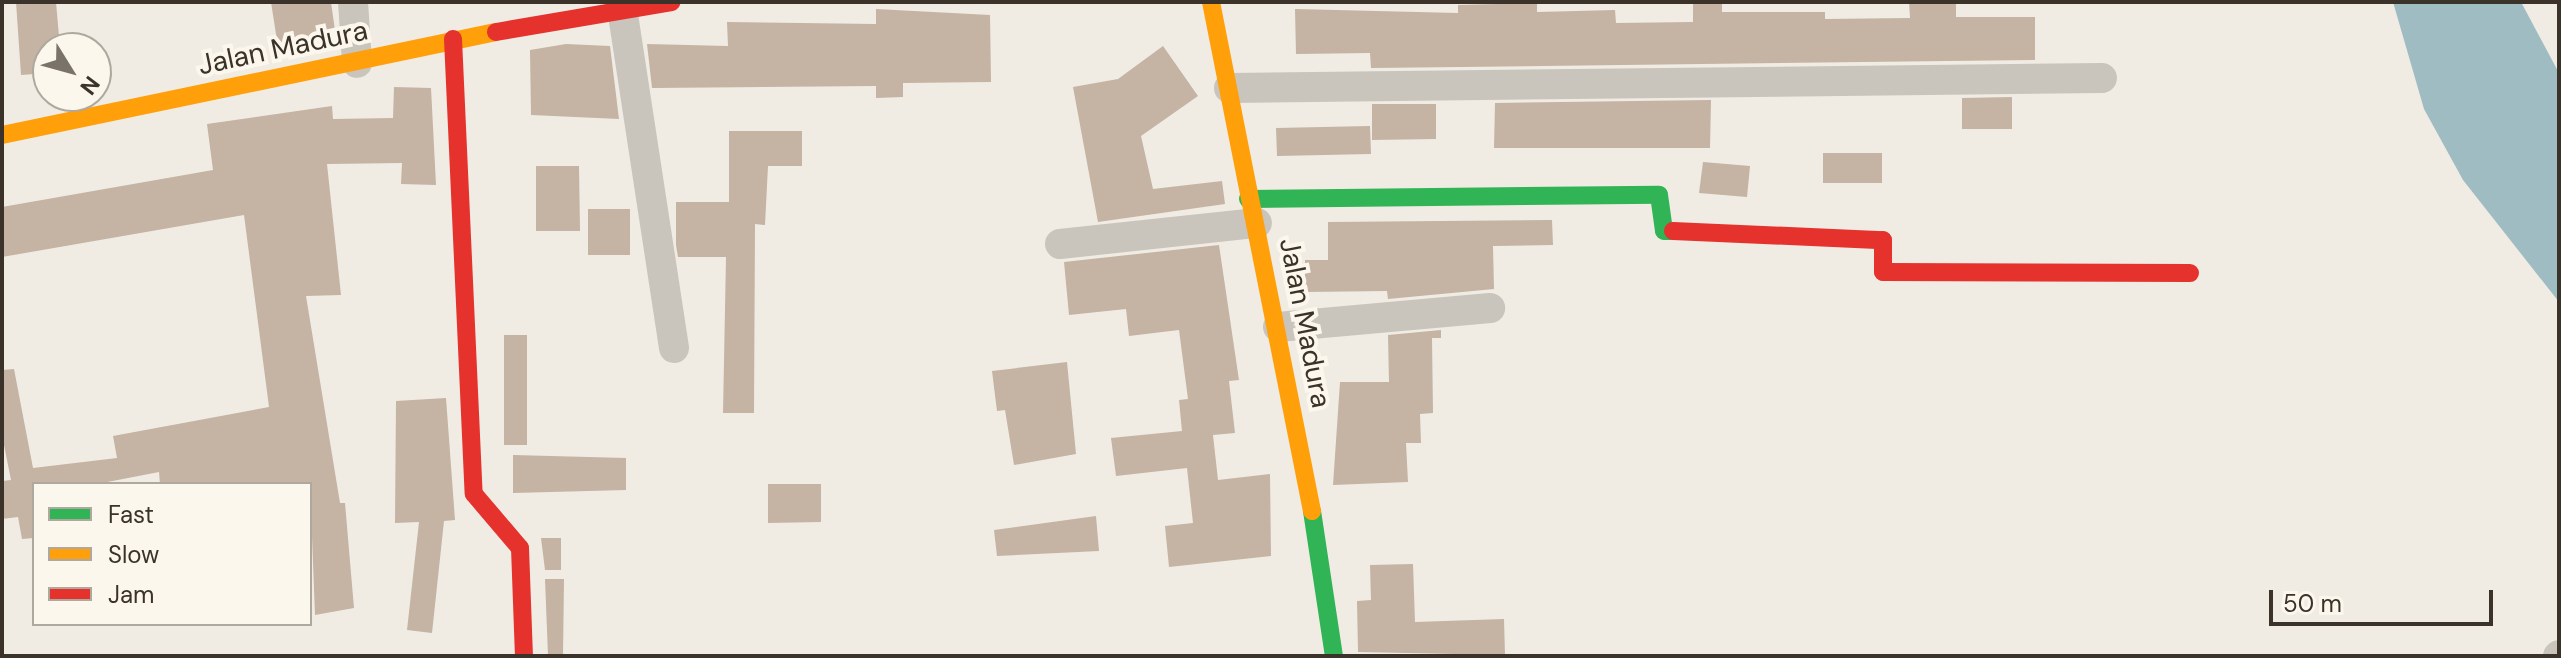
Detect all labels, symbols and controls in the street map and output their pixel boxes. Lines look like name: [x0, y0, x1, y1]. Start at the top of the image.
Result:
street label: Jalan Madura: [195, 14, 371, 82]
north arrow: [32, 32, 112, 112]
text: N: [74, 70, 106, 101]
street label: Jalan Madura: [1272, 235, 1338, 411]
legend: [32, 482, 312, 626]
text: Fast: [108, 499, 154, 530]
text: Slow: [108, 539, 159, 570]
scale bar: [2273, 574, 2497, 624]
text: Jam: [108, 579, 154, 610]
text: 50 m: [2283, 588, 2342, 619]

